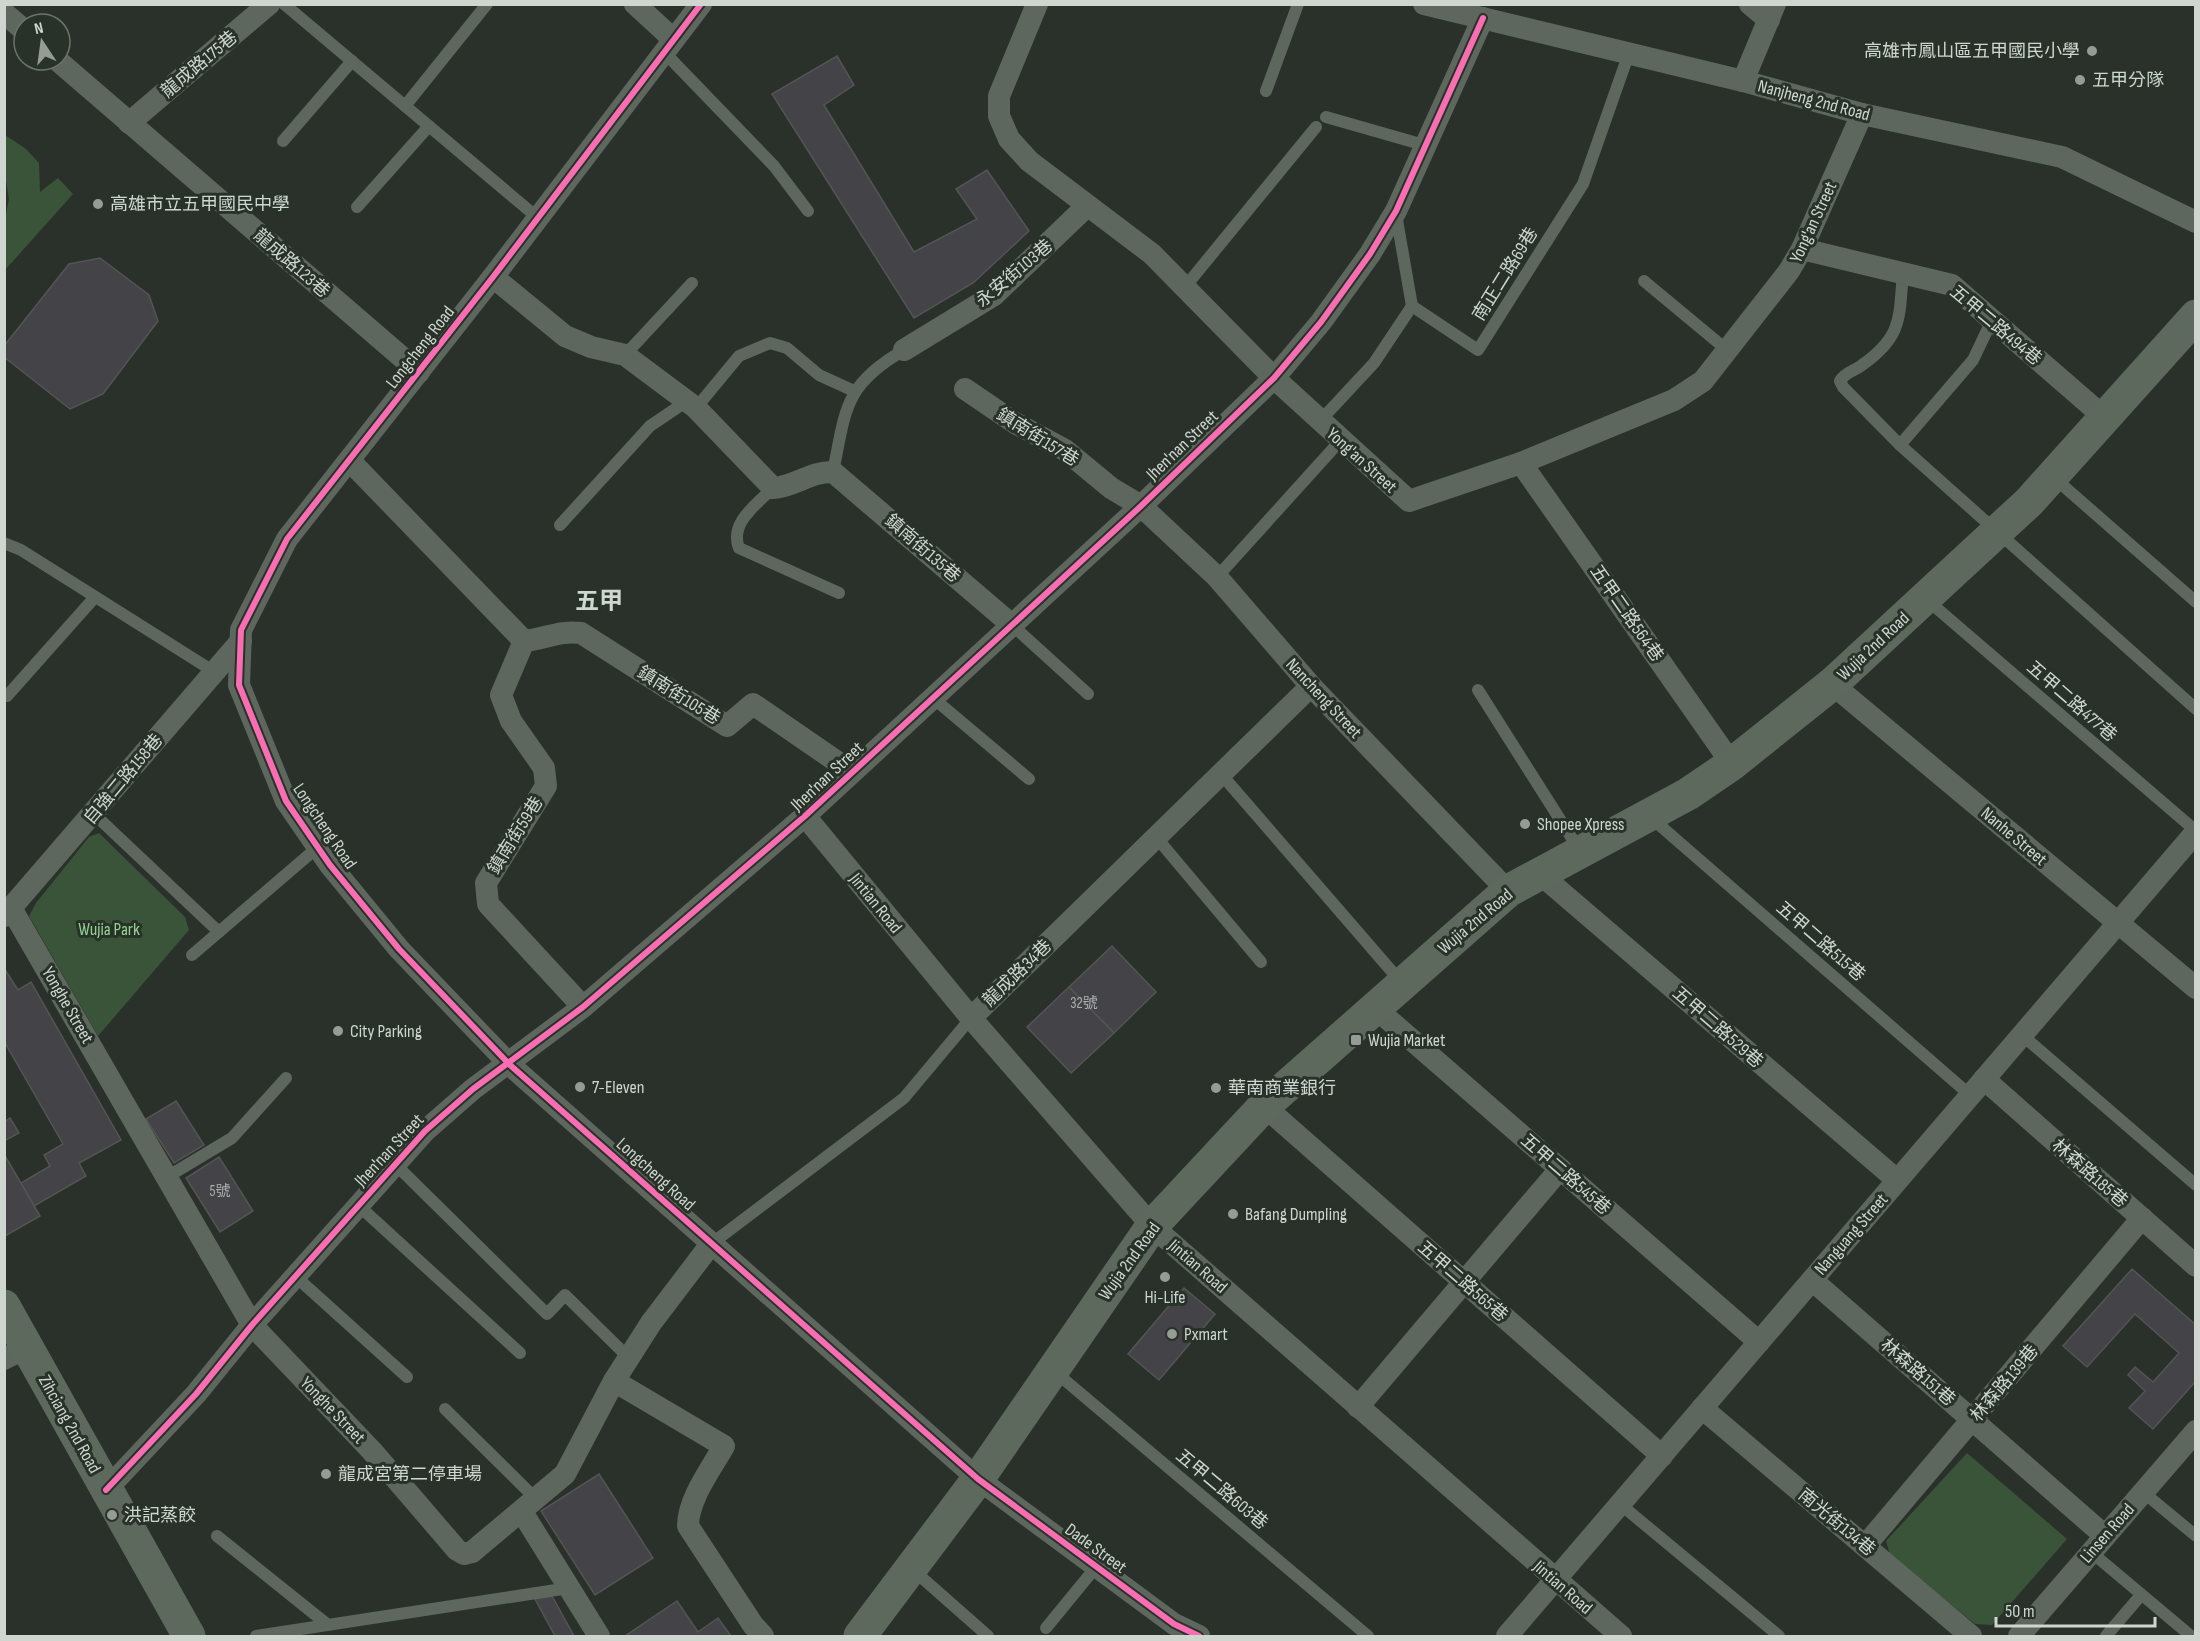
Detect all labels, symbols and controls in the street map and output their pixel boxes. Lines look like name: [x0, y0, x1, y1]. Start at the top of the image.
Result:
north arrow: [12, 12, 72, 72]
text: N: [33, 19, 45, 39]
street label: 龍成路175巷: [157, 27, 242, 102]
place label: 高雄市鳳山區五甲國民小學: [1864, 41, 2080, 62]
marker: 高雄市鳳山區五甲國民小學: [2085, 44, 2099, 58]
place label: 五甲分隊: [2092, 70, 2164, 91]
marker: 五甲分隊: [2073, 73, 2087, 87]
street label: Nanjheng 2nd Road: [1756, 75, 1872, 126]
street label: Yong'an Street: [1786, 178, 1842, 266]
place label: 高雄市立五甲國民中學: [110, 194, 290, 215]
marker: 高雄市立五甲國民中學: [91, 197, 105, 211]
street label: 南正二路69巷: [1469, 224, 1542, 325]
street label: 龍成路123巷: [250, 225, 334, 302]
street label: 永安街103巷: [972, 235, 1057, 312]
street label: 五甲二路494巷: [1946, 281, 2046, 370]
street label: Longcheng Road: [382, 302, 459, 393]
street label: 鎮南街157巷: [993, 404, 1083, 471]
street label: Jhen'nan Street: [1141, 406, 1223, 485]
street label: Yong'an Street: [1322, 423, 1401, 498]
street label: 鎮南街135巷: [881, 510, 965, 587]
street label: 五甲二路564巷: [1586, 561, 1668, 666]
district label: 五甲: [575, 587, 623, 616]
street label: Wujia 2nd Road: [1833, 608, 1914, 685]
street label: Nancheng Street: [1281, 654, 1366, 743]
street label: 五甲二路477巷: [2023, 657, 2121, 746]
street label: 鎮南街105巷: [634, 662, 724, 729]
street label: 自強二路158巷: [80, 730, 167, 829]
street label: Jhen'nan Street: [786, 737, 868, 816]
street label: Longcheng Road: [288, 780, 361, 873]
street label: 鎮南街59巷: [483, 793, 547, 878]
street label: Nanhe Street: [1976, 803, 2051, 870]
place label: Shopee Xpress: [1537, 814, 1625, 835]
marker: Shopee Xpress: [1518, 817, 1532, 831]
street label: Jintian Road: [844, 868, 906, 938]
street label: Wujia 2nd Road: [1434, 884, 1517, 959]
street label: 五甲二路515巷: [1772, 897, 1869, 986]
park label: Wujia Park: [78, 919, 140, 940]
street label: 龍成路34巷: [979, 936, 1056, 1011]
street label: Yonghe Street: [37, 963, 98, 1048]
street label: 五甲二路529巷: [1668, 983, 1767, 1072]
house number: 32號: [1070, 994, 1098, 1013]
place label: City Parking: [350, 1021, 422, 1042]
marker: City Parking: [331, 1024, 345, 1038]
place label: Wujia Market: [1368, 1030, 1446, 1051]
marker: Wujia Market: [1349, 1033, 1363, 1047]
place label: 7-Eleven: [592, 1077, 645, 1098]
place label: 華南商業銀行: [1228, 1078, 1336, 1099]
marker: 7-Eleven: [573, 1080, 587, 1094]
marker: 華南商業銀行: [1209, 1081, 1223, 1095]
street label: Jhen'nan Street: [350, 1109, 429, 1192]
street label: 五甲二路545巷: [1516, 1130, 1615, 1219]
street label: Longcheng Road: [612, 1134, 699, 1215]
street label: 林森路185巷: [2048, 1135, 2132, 1212]
house number: 5號: [209, 1182, 231, 1201]
street label: Nanguang Street: [1810, 1189, 1893, 1279]
place label: Bafang Dumpling: [1245, 1204, 1347, 1225]
marker: Bafang Dumpling: [1226, 1207, 1240, 1221]
street label: Wujia 2nd Road: [1094, 1218, 1165, 1304]
street label: Jintian Road: [1163, 1234, 1231, 1298]
street label: 五甲二路565巷: [1413, 1237, 1512, 1326]
marker: Hi-Life: [1158, 1270, 1172, 1284]
place label: Hi-Life: [1144, 1287, 1186, 1308]
place label: Pxmart: [1184, 1324, 1228, 1345]
marker: Pxmart: [1165, 1327, 1179, 1341]
street label: 林森路151巷: [1876, 1334, 1959, 1410]
street label: 林森路139巷: [1966, 1341, 2043, 1426]
street label: Zihciang 2nd Road: [34, 1371, 105, 1477]
street label: Yonghe Street: [296, 1373, 370, 1448]
street label: 五甲二路603巷: [1171, 1445, 1272, 1534]
place label: 龍成宮第二停車場: [338, 1464, 482, 1485]
marker: 龍成宮第二停車場: [319, 1467, 333, 1481]
street label: 南光街134巷: [1794, 1484, 1879, 1560]
street label: Linsen Road: [2076, 1499, 2139, 1567]
place label: 洪記蒸餃: [124, 1505, 196, 1526]
marker: 洪記蒸餃: [105, 1508, 119, 1522]
street label: Dade Street: [1061, 1519, 1131, 1578]
street label: Jintian Road: [1528, 1555, 1596, 1619]
scale bar: [1996, 1590, 2155, 1628]
text: 50 m: [2005, 1601, 2035, 1622]

